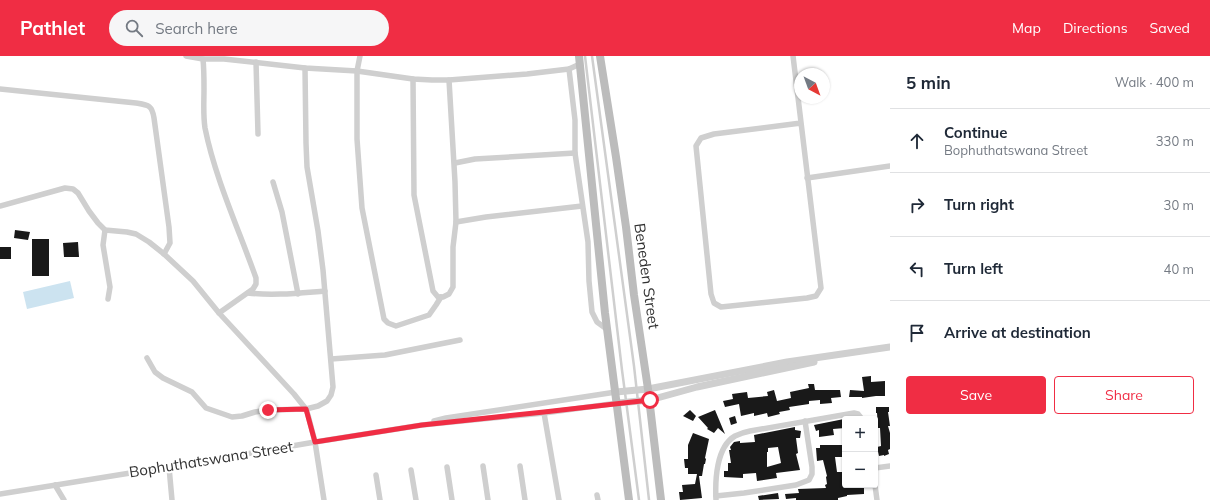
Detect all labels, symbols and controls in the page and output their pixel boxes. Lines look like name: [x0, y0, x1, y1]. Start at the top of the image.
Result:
search box: [109, 10, 389, 46]
text: Pathlet: [20, 16, 85, 40]
icon: search: [123, 17, 145, 39]
text: Search here: [155, 19, 238, 38]
text: Map: [1012, 19, 1041, 37]
text: Directions: [1063, 19, 1128, 37]
text: Saved: [1150, 19, 1190, 37]
north arrow: [794, 68, 830, 104]
text: 5 min: [906, 72, 951, 93]
text: Walk · 400 m: [1115, 74, 1194, 90]
text: Continue: [944, 123, 1007, 142]
icon: ahead: [906, 130, 928, 152]
text: 330 m: [1156, 133, 1194, 149]
text: Bophuthatswana Street: [944, 142, 1088, 158]
icon: right: [906, 194, 928, 216]
text: Turn right: [944, 195, 1014, 214]
text: 30 m: [1164, 197, 1194, 213]
street label: Beneden Street: [630, 222, 664, 330]
icon: left: [906, 258, 928, 280]
text: Turn left: [944, 259, 1003, 278]
text: 40 m: [1164, 261, 1194, 277]
icon: arrive: [906, 322, 928, 344]
text: Arrive at destination: [944, 323, 1091, 342]
button: Save: [906, 376, 1046, 414]
button: Share: [1054, 376, 1194, 414]
route start: [641, 391, 659, 409]
route end: [259, 401, 277, 419]
map controls: [842, 416, 878, 488]
button: +: [842, 416, 878, 452]
street label: Bophuthatswana Street: [128, 437, 294, 481]
button: −: [842, 452, 878, 488]

